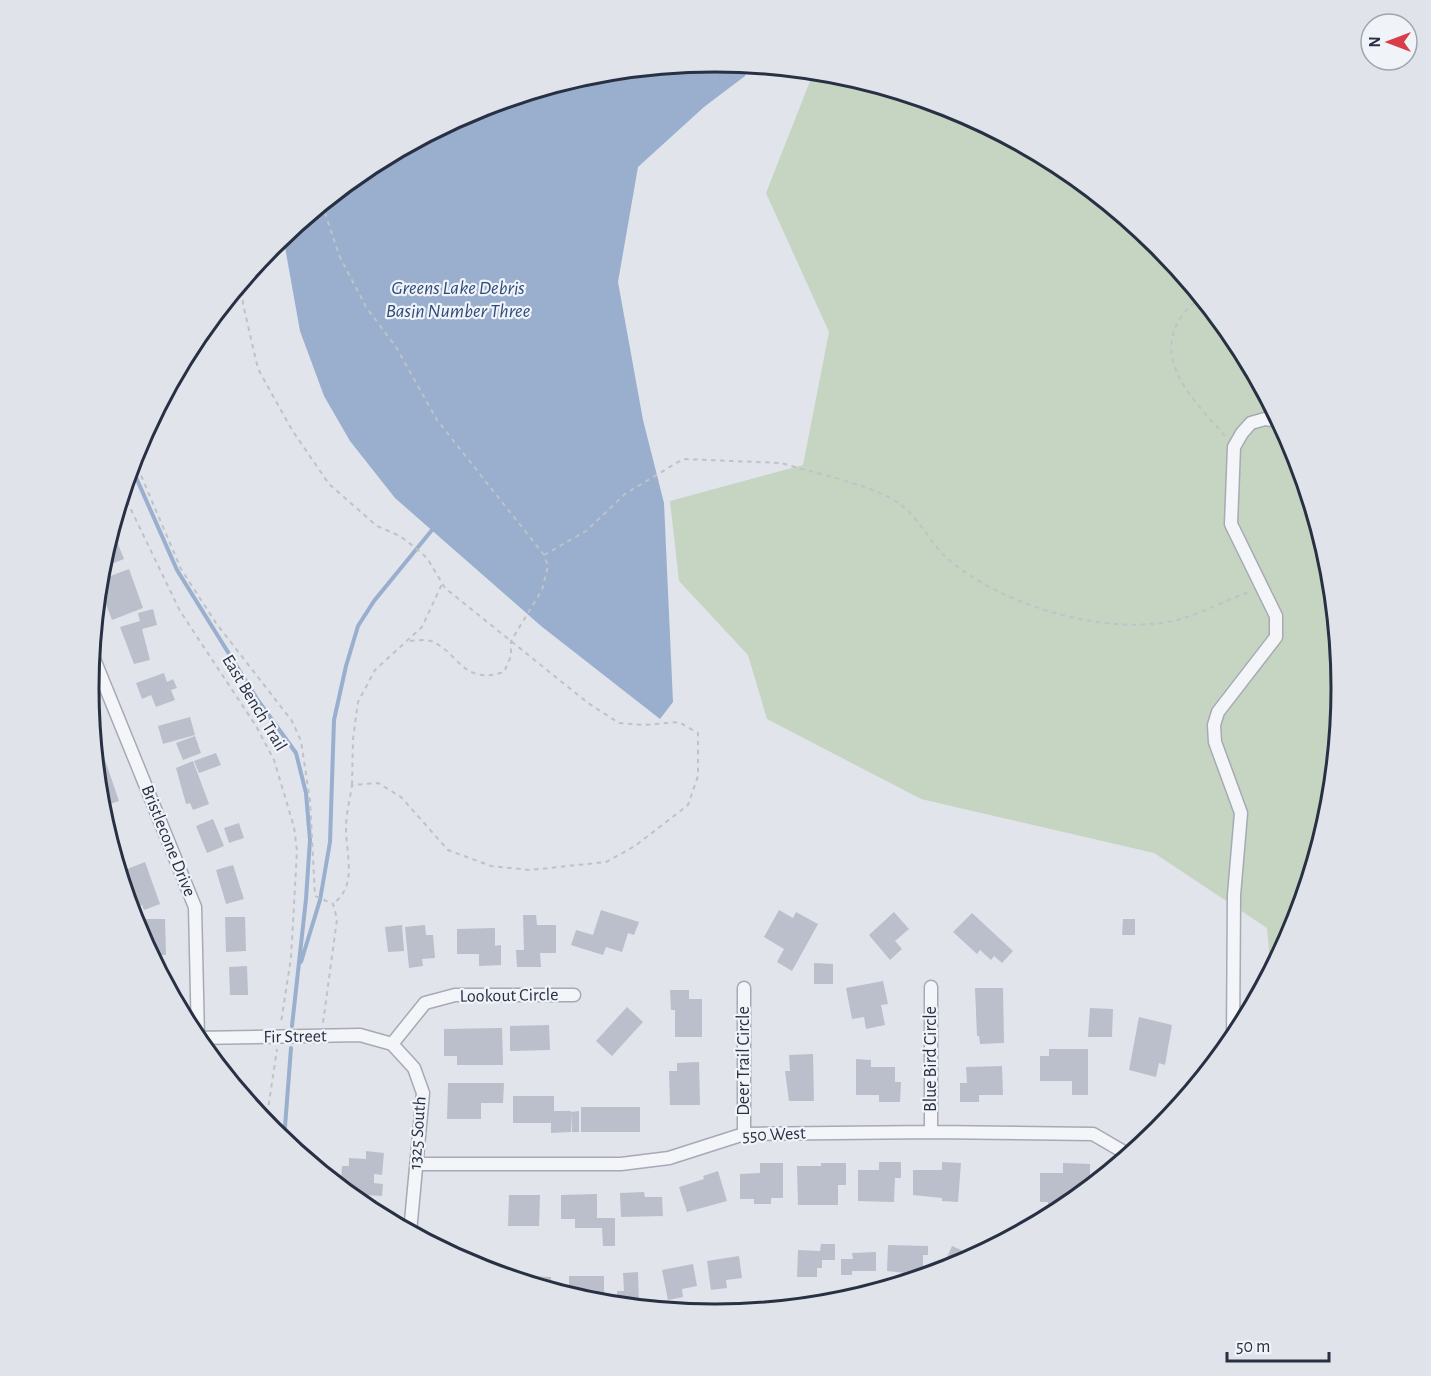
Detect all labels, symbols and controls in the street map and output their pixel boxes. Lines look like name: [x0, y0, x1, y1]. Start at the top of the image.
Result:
north arrow: [1359, 12, 1419, 72]
text: N: [1367, 36, 1383, 48]
water label: Greens Lake Debris Basin Number Three: [386, 278, 531, 321]
street label: East Bench Trail: [218, 652, 290, 754]
street label: Bristlecone Drive: [137, 783, 199, 899]
street label: Lookout Circle: [459, 986, 559, 1006]
street label: Deer Trail Circle: [735, 1006, 753, 1116]
street label: Blue Bird Circle: [922, 1006, 940, 1112]
street label: Fir Street: [263, 1027, 327, 1047]
street label: 1325 South: [406, 1096, 430, 1170]
street label: 550 West: [742, 1124, 806, 1146]
scale bar: [1227, 1325, 1329, 1363]
text: 50 m: [1236, 1338, 1270, 1356]

